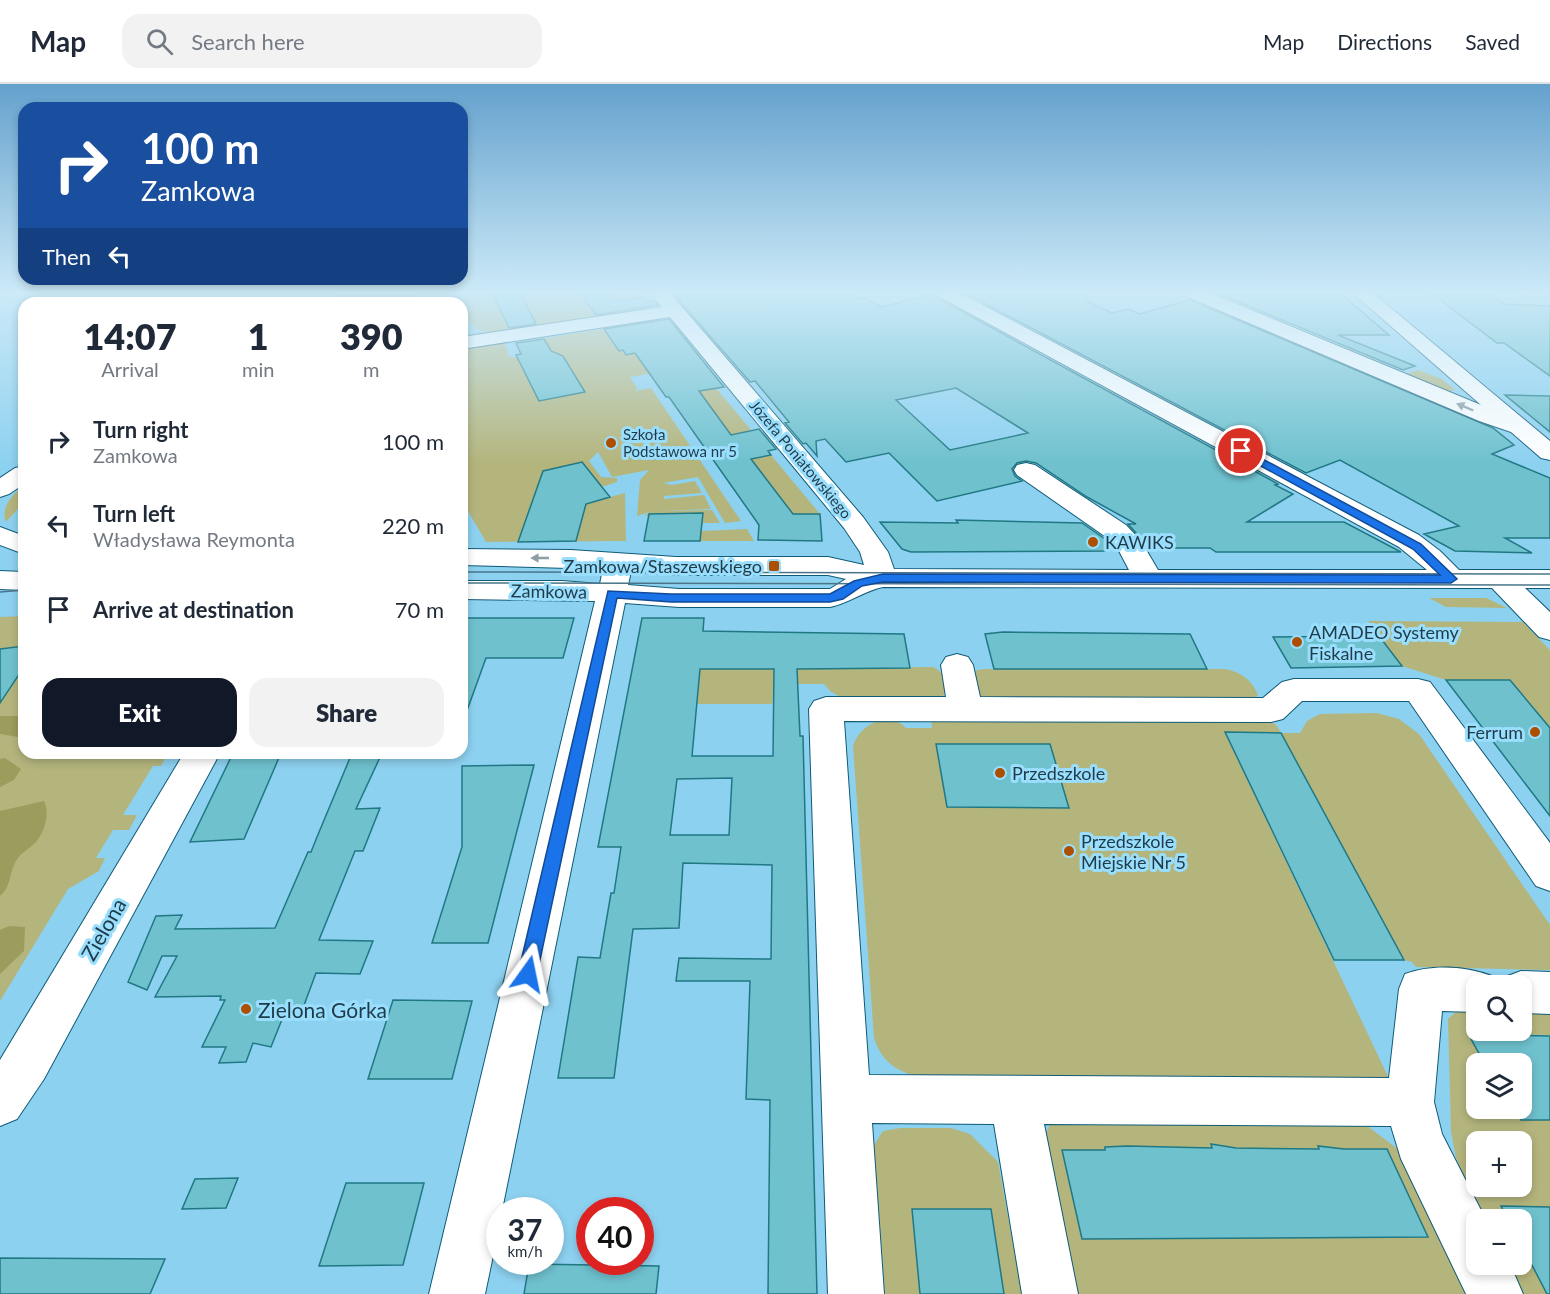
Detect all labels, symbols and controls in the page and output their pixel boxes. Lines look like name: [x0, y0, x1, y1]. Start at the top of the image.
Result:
search box: [122, 14, 542, 68]
text: Map: [30, 24, 86, 58]
icon: search: [143, 25, 176, 58]
text: Search here: [191, 28, 305, 55]
text: Map: [1263, 29, 1304, 54]
text: Directions: [1337, 29, 1432, 54]
text: Saved: [1465, 29, 1520, 54]
text: 100 m: [141, 123, 259, 173]
icon: right: [42, 126, 120, 204]
text: Zamkowa: [141, 174, 255, 207]
icon: left: [103, 240, 136, 273]
text: Then: [42, 243, 91, 270]
text: 14:07: [83, 314, 177, 358]
text: 1: [248, 314, 269, 358]
text: 390: [340, 314, 403, 358]
text: Arrival: [101, 357, 159, 381]
text: min: [242, 357, 274, 381]
text: m: [363, 357, 379, 381]
street label: Józefa Poniatowskiego: [746, 396, 856, 522]
one-way arrow: [1456, 401, 1474, 411]
text: Turn right: [93, 416, 188, 443]
icon: right: [42, 425, 75, 458]
place label: Szkoła Podstawowa nr 5: [623, 425, 737, 460]
pin: [1215, 425, 1266, 476]
text: 100 m: [382, 428, 444, 455]
icon: arrive: [1224, 434, 1257, 467]
marker: Szkoła Podstawowa nr 5: [604, 436, 618, 450]
text: Zamkowa: [93, 443, 178, 467]
text: Turn left: [93, 500, 175, 527]
icon: left: [42, 509, 75, 542]
text: 220 m: [382, 512, 444, 539]
text: Władysława Reymonta: [93, 527, 295, 551]
place label: KAWIKS: [1105, 531, 1174, 553]
marker: KAWIKS: [1086, 535, 1100, 549]
one-way arrow: [530, 553, 549, 563]
place label: Zamkowa/Staszewskiego: [563, 555, 762, 577]
marker: Zamkowa/Staszewskiego: [767, 559, 781, 573]
street label: Zamkowa: [511, 579, 587, 603]
icon: arrive: [42, 593, 75, 626]
text: Arrive at destination: [93, 596, 294, 623]
text: 70 m: [395, 596, 444, 623]
place label: AMADEO Systemy Fiskalne: [1309, 621, 1460, 664]
marker: AMADEO Systemy Fiskalne: [1290, 635, 1304, 649]
button: Exit: [42, 678, 237, 747]
button: Share: [249, 678, 444, 747]
place label: Ferrum: [1466, 721, 1523, 743]
marker: Ferrum: [1528, 725, 1542, 739]
place label: Przedszkole: [1012, 762, 1105, 784]
marker: Przedszkole: [993, 766, 1007, 780]
place label: Przedszkole Miejskie Nr 5: [1081, 830, 1186, 873]
marker: Przedszkole Miejskie Nr 5: [1062, 844, 1076, 858]
street label: Zielona: [75, 893, 131, 965]
position arrow: [496, 942, 560, 1006]
map controls: [1466, 975, 1532, 1275]
button: search: [1466, 975, 1532, 1041]
place label: Zielona Górka: [258, 997, 387, 1022]
marker: Zielona Górka: [239, 1002, 253, 1016]
button: layers: [1466, 1053, 1532, 1119]
button: +: [1466, 1131, 1532, 1197]
speed limit sign: 40: [576, 1197, 654, 1275]
button: −: [1466, 1209, 1532, 1275]
text: 37: [508, 1211, 542, 1247]
text: km/h: [507, 1242, 543, 1260]

